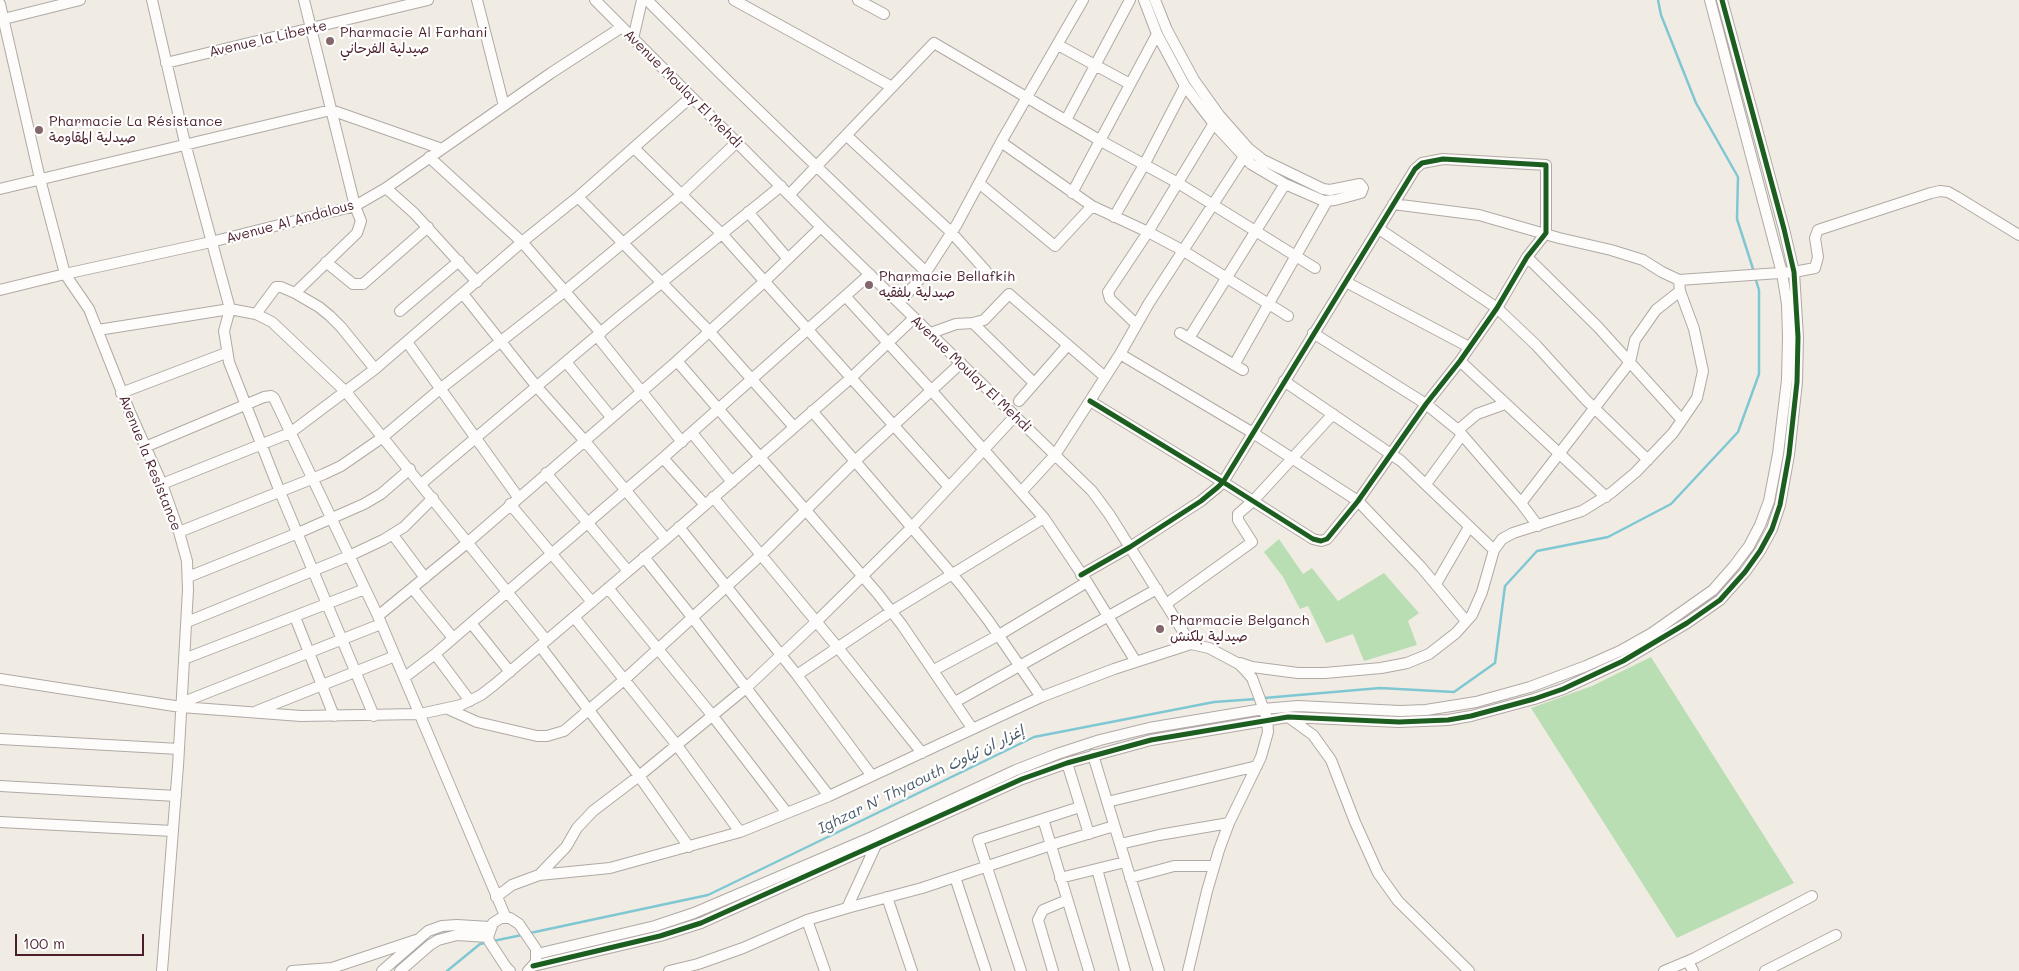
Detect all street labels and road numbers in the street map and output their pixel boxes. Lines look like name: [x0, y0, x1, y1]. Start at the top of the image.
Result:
street label: Avenue la Liberte: [207, 17, 329, 61]
street label: Avenue Moulay El Mehdi: [620, 26, 746, 152]
street label: Avenue Al Andalous: [224, 197, 356, 247]
street label: Avenue Moulay El Mehdi: [907, 312, 1035, 436]
street label: Avenue la Resistance: [115, 393, 185, 533]

